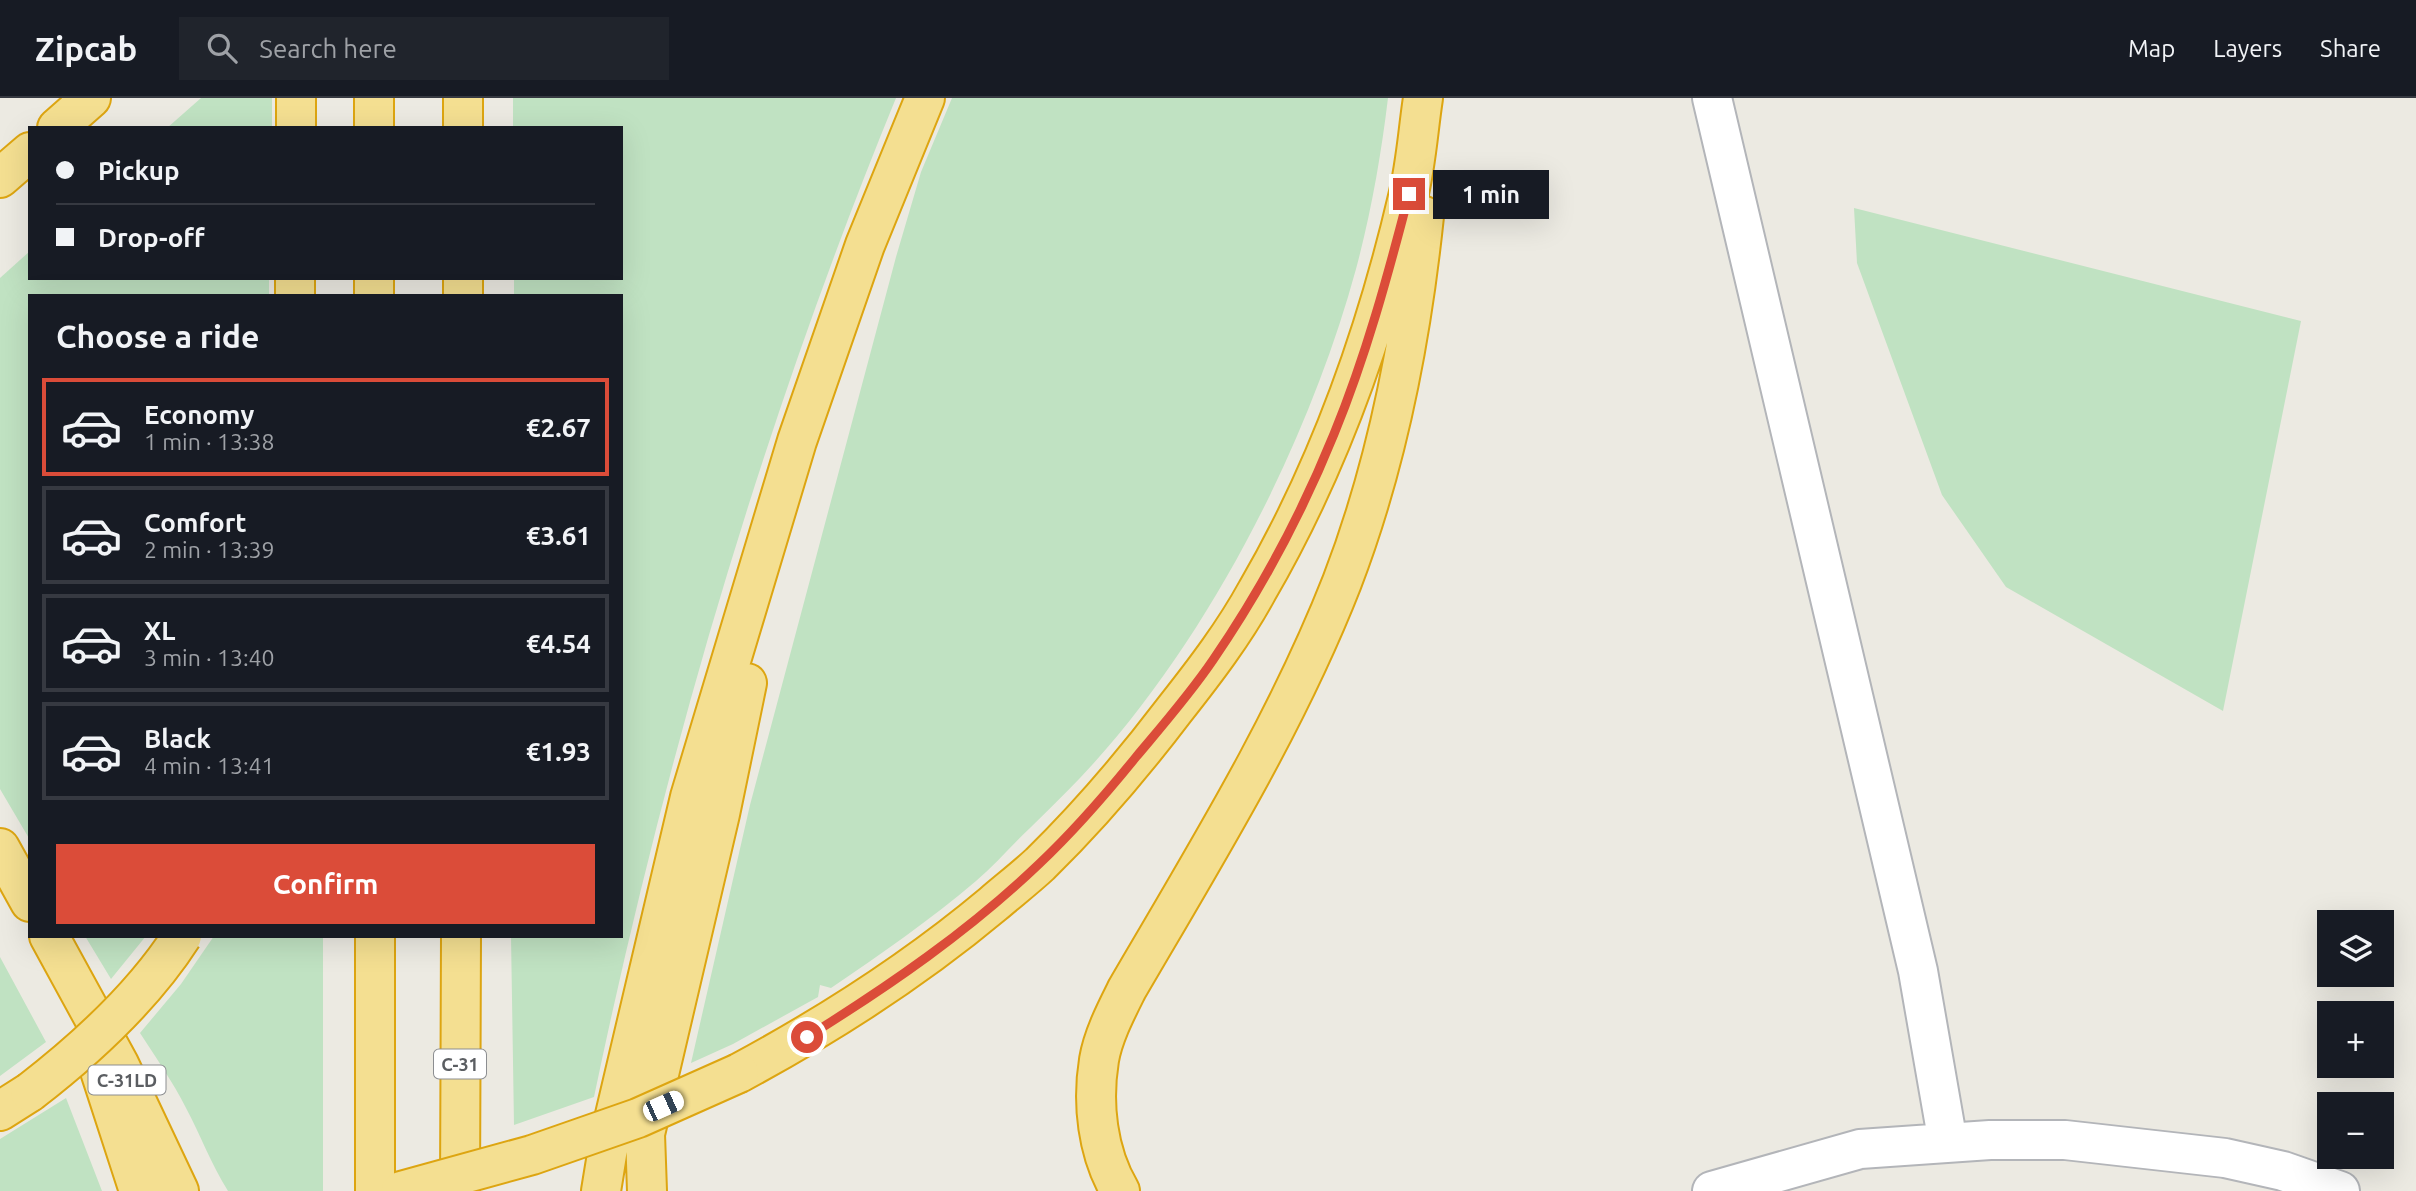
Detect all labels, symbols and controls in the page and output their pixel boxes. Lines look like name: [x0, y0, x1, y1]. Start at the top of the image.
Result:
search box: [179, 17, 669, 80]
icon: search: [203, 29, 241, 67]
text: Zipcab: [35, 30, 137, 67]
text: Search here: [259, 34, 397, 63]
text: Map: [2128, 35, 2175, 62]
text: Layers: [2213, 35, 2282, 62]
text: Share: [2320, 35, 2381, 62]
text: Pickup: [98, 156, 180, 185]
callout: 1 min: [1434, 170, 1549, 218]
route end: [1393, 178, 1425, 210]
text: 1 min: [1462, 182, 1520, 207]
text: Drop-off: [98, 223, 205, 252]
text: Choose a ride: [56, 318, 259, 354]
icon: car: [60, 396, 123, 459]
text: Economy: [144, 400, 254, 429]
text: €2.67: [526, 413, 591, 442]
text: 1 min · 13:38: [144, 429, 275, 454]
icon: car: [60, 504, 123, 567]
text: Comfort: [144, 508, 247, 537]
text: €3.61: [526, 521, 591, 550]
text: 2 min · 13:39: [144, 537, 275, 562]
icon: car: [60, 612, 123, 675]
text: XL: [144, 616, 175, 645]
text: €4.54: [526, 629, 591, 658]
text: 3 min · 13:40: [144, 645, 275, 670]
icon: car: [60, 720, 123, 783]
text: Black: [144, 724, 211, 753]
text: €1.93: [526, 737, 591, 766]
text: 4 min · 13:41: [144, 753, 275, 778]
button: Confirm: [56, 844, 595, 924]
map controls: [2317, 910, 2394, 1169]
button: layers: [2317, 910, 2394, 987]
button: +: [2317, 1001, 2394, 1078]
route start: [791, 1021, 823, 1053]
road number: C-31: [434, 1049, 486, 1079]
road number: C-31LD: [88, 1065, 166, 1094]
car: [640, 1088, 687, 1124]
button: −: [2317, 1092, 2394, 1169]

